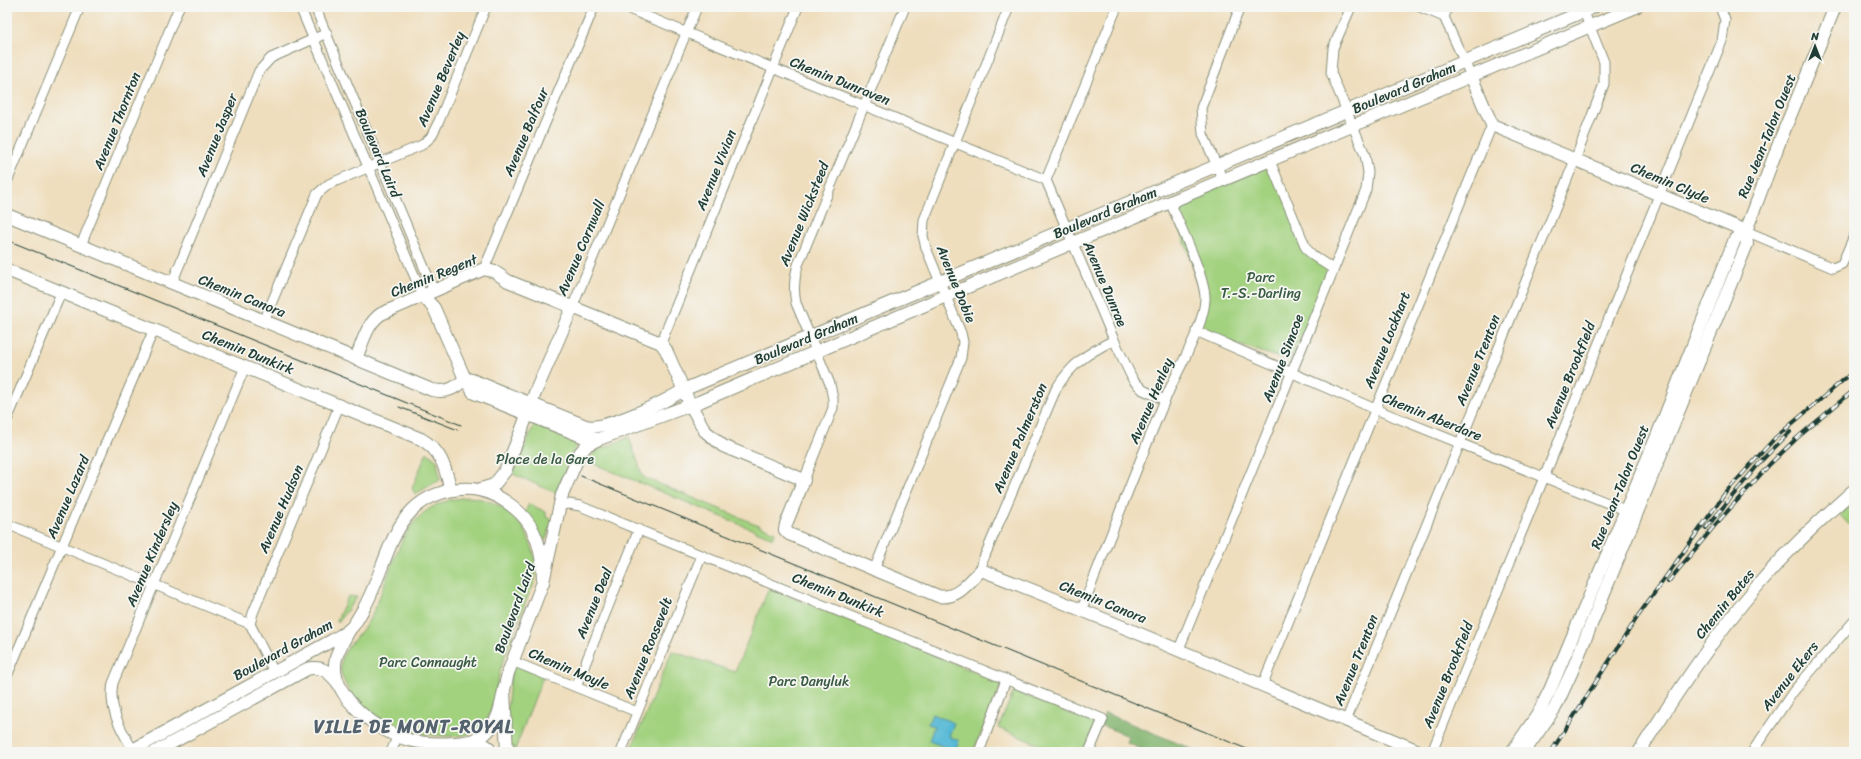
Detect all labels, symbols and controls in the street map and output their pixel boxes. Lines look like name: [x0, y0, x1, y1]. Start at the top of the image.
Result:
north arrow: [1795, 26, 1835, 66]
street label: Avenue Beverley: [409, 27, 473, 132]
text: N: [1810, 27, 1819, 46]
street label: Chemin Dunraven: [786, 49, 895, 113]
street label: Boulevard Graham: [1348, 55, 1460, 121]
street label: Avenue Thornton: [86, 68, 148, 175]
street label: Rue Jean-Talon Ouest: [1731, 70, 1803, 202]
street label: Avenue Balfour: [496, 82, 557, 181]
street label: Avenue Jasper: [189, 88, 246, 181]
street label: Boulevard Laird: [348, 104, 409, 203]
street label: Avenue Vivian: [688, 125, 744, 215]
street label: Chemin Clyde: [1627, 155, 1713, 211]
street label: Avenue Wicksteed: [771, 156, 837, 271]
street label: Boulevard Graham: [1049, 180, 1161, 246]
street label: Avenue Cornwall: [549, 195, 613, 301]
street label: Avenue Dunrae: [1075, 236, 1134, 331]
street label: Avenue Dobie: [929, 240, 983, 327]
street label: Chemin Regent: [387, 247, 483, 305]
park label: Parc T.-S.-Darling: [1221, 265, 1301, 306]
street label: Chemin Canora: [195, 267, 290, 325]
street label: Avenue Lockhart: [1356, 288, 1418, 393]
street label: Boulevard Graham: [750, 306, 862, 372]
street label: Avenue Simcoe: [1254, 310, 1311, 407]
street label: Avenue Trenton: [1448, 310, 1508, 410]
street label: Avenue Brookfield: [1537, 316, 1603, 433]
street label: Chemin Dunkirk: [198, 322, 298, 382]
street label: Avenue Henley: [1121, 353, 1181, 449]
street label: Avenue Palmerston: [985, 378, 1055, 498]
street label: Chemin Aberdare: [1378, 386, 1486, 448]
street label: Rue Jean-Talon Ouest: [1584, 421, 1656, 553]
park label: Place de la Gare: [496, 447, 594, 472]
street label: Avenue Lazard: [39, 450, 97, 544]
street label: Avenue Hudson: [251, 460, 311, 558]
street label: Avenue Kindersley: [118, 497, 186, 612]
street label: Boulevard Laird: [487, 558, 544, 657]
street label: Avenue Deal: [568, 563, 620, 643]
street label: Chemin Bates: [1689, 563, 1762, 645]
street label: Chemin Dunkirk: [788, 565, 888, 625]
street label: Chemin Canora: [1056, 573, 1151, 631]
street label: Avenue Roosevelt: [616, 593, 680, 704]
street label: Avenue Trenton: [1326, 610, 1386, 710]
street label: Boulevard Graham: [228, 612, 338, 688]
street label: Avenue Brookfield: [1415, 616, 1481, 733]
street label: Avenue Ekers: [1754, 635, 1826, 717]
street label: Chemin Moyle: [525, 641, 613, 697]
park label: Parc Connaught: [379, 650, 477, 675]
park label: Parc Danyluk: [768, 669, 850, 694]
district label: VILLE DE MONT-ROYAL: [314, 711, 514, 743]

